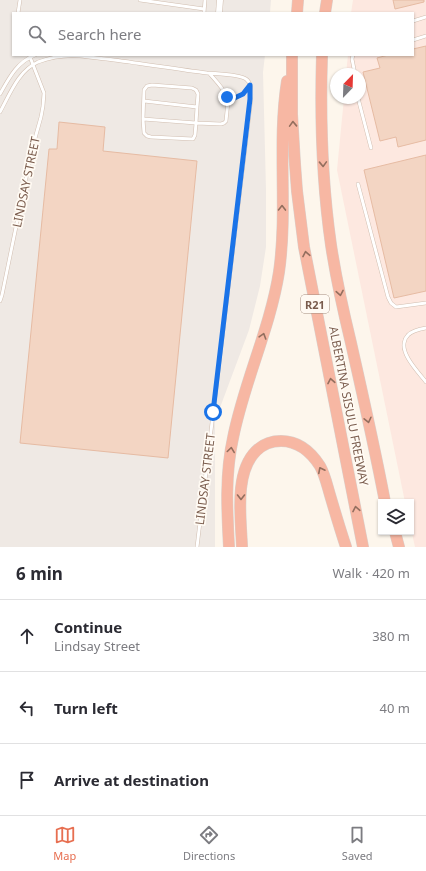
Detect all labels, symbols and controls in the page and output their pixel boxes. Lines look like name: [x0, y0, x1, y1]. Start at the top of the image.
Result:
search box: [12, 12, 414, 56]
icon: search: [26, 23, 48, 45]
text: Search here: [58, 24, 141, 44]
north arrow: [330, 68, 366, 104]
route end: [218, 88, 236, 106]
one-way arrow: [288, 121, 297, 127]
street label: LINDSAY STREET: [8, 135, 44, 229]
one-way arrow: [319, 161, 327, 167]
one-way arrow: [278, 205, 286, 211]
one-way arrow: [302, 250, 310, 257]
one-way arrow: [335, 290, 343, 296]
road number: R21: [301, 295, 329, 313]
street label: ALBERTINA SISULU FREEWAY: [325, 325, 373, 487]
one-way arrow: [259, 332, 267, 339]
one-way arrow: [327, 378, 335, 384]
route start: [204, 403, 222, 421]
one-way arrow: [363, 416, 371, 423]
street label: LINDSAY STREET: [191, 432, 219, 526]
one-way arrow: [226, 447, 235, 453]
one-way arrow: [318, 467, 326, 474]
one-way arrow: [237, 494, 245, 500]
map controls: [378, 499, 414, 535]
button: layers: [378, 499, 414, 535]
one-way arrow: [352, 506, 360, 512]
text: 6 min: [16, 562, 63, 585]
text: Walk · 420 m: [332, 564, 410, 582]
text: Continue: [54, 617, 122, 637]
icon: ahead: [16, 625, 38, 647]
text: 380 m: [372, 627, 410, 645]
text: Lindsay Street: [54, 637, 140, 655]
icon: left: [16, 697, 38, 719]
text: Turn left: [54, 698, 118, 718]
text: 40 m: [380, 699, 410, 717]
icon: arrive: [16, 769, 38, 791]
text: Arrive at destination: [54, 770, 209, 790]
tab: Map: [53, 824, 76, 863]
tab: Directions: [183, 824, 235, 863]
tab: Saved: [342, 824, 373, 863]

